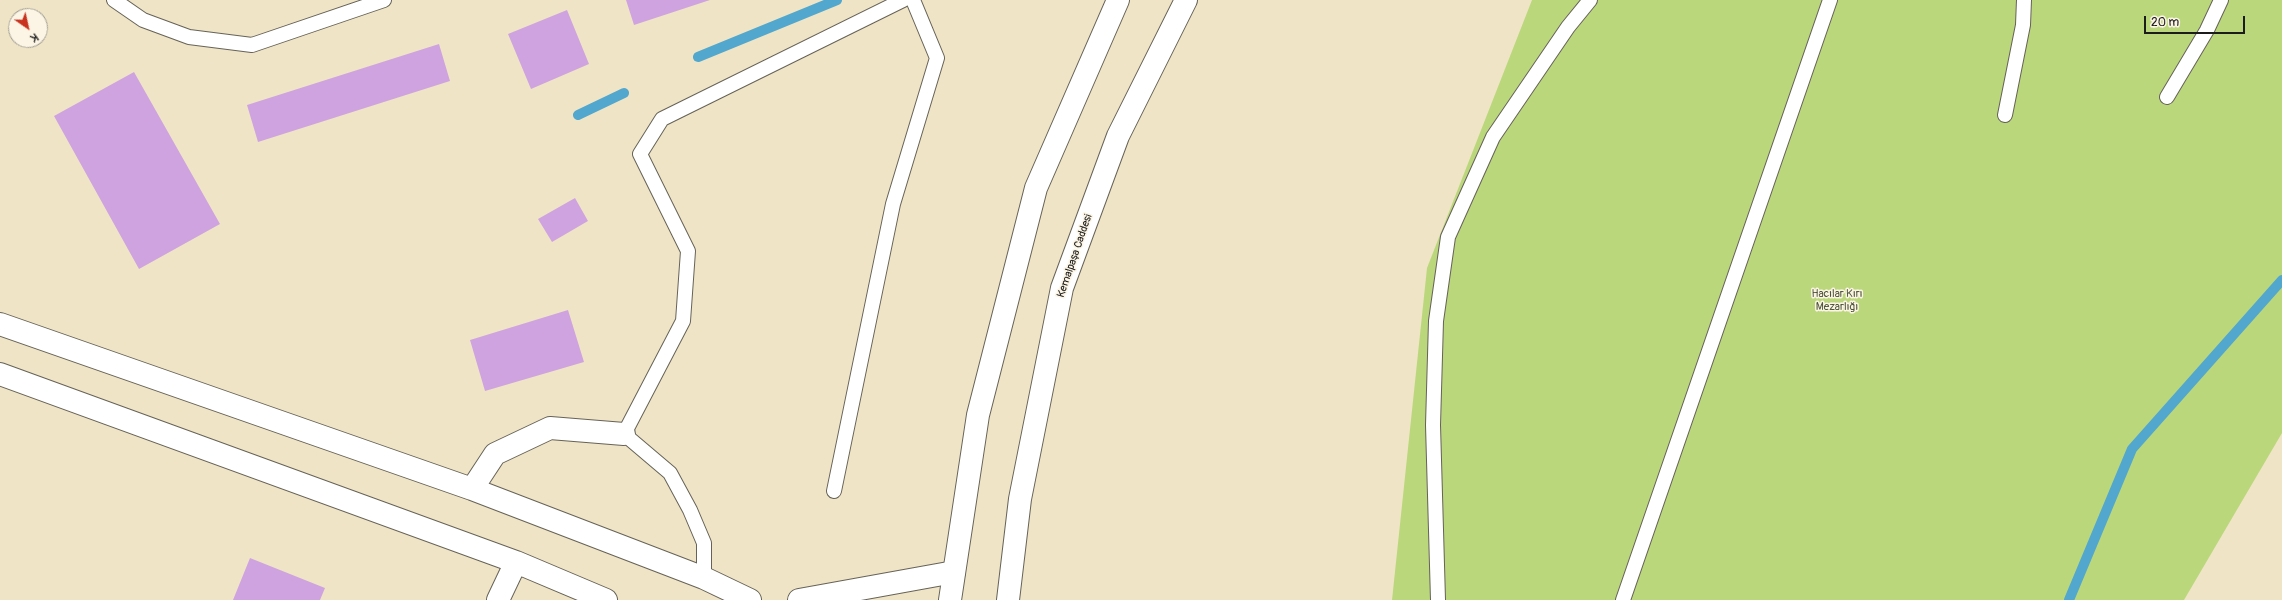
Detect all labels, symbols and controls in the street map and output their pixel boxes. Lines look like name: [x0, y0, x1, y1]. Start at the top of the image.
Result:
north arrow: [8, 8, 48, 48]
scale bar: [2146, 8, 2247, 34]
text: 20 m: [2151, 15, 2179, 30]
text: K: [28, 30, 41, 45]
street label: Kemalpaşa Caddesi: [1055, 213, 1095, 299]
park label: Hacılar Kırı Mezarlığı: [1811, 287, 1863, 313]

